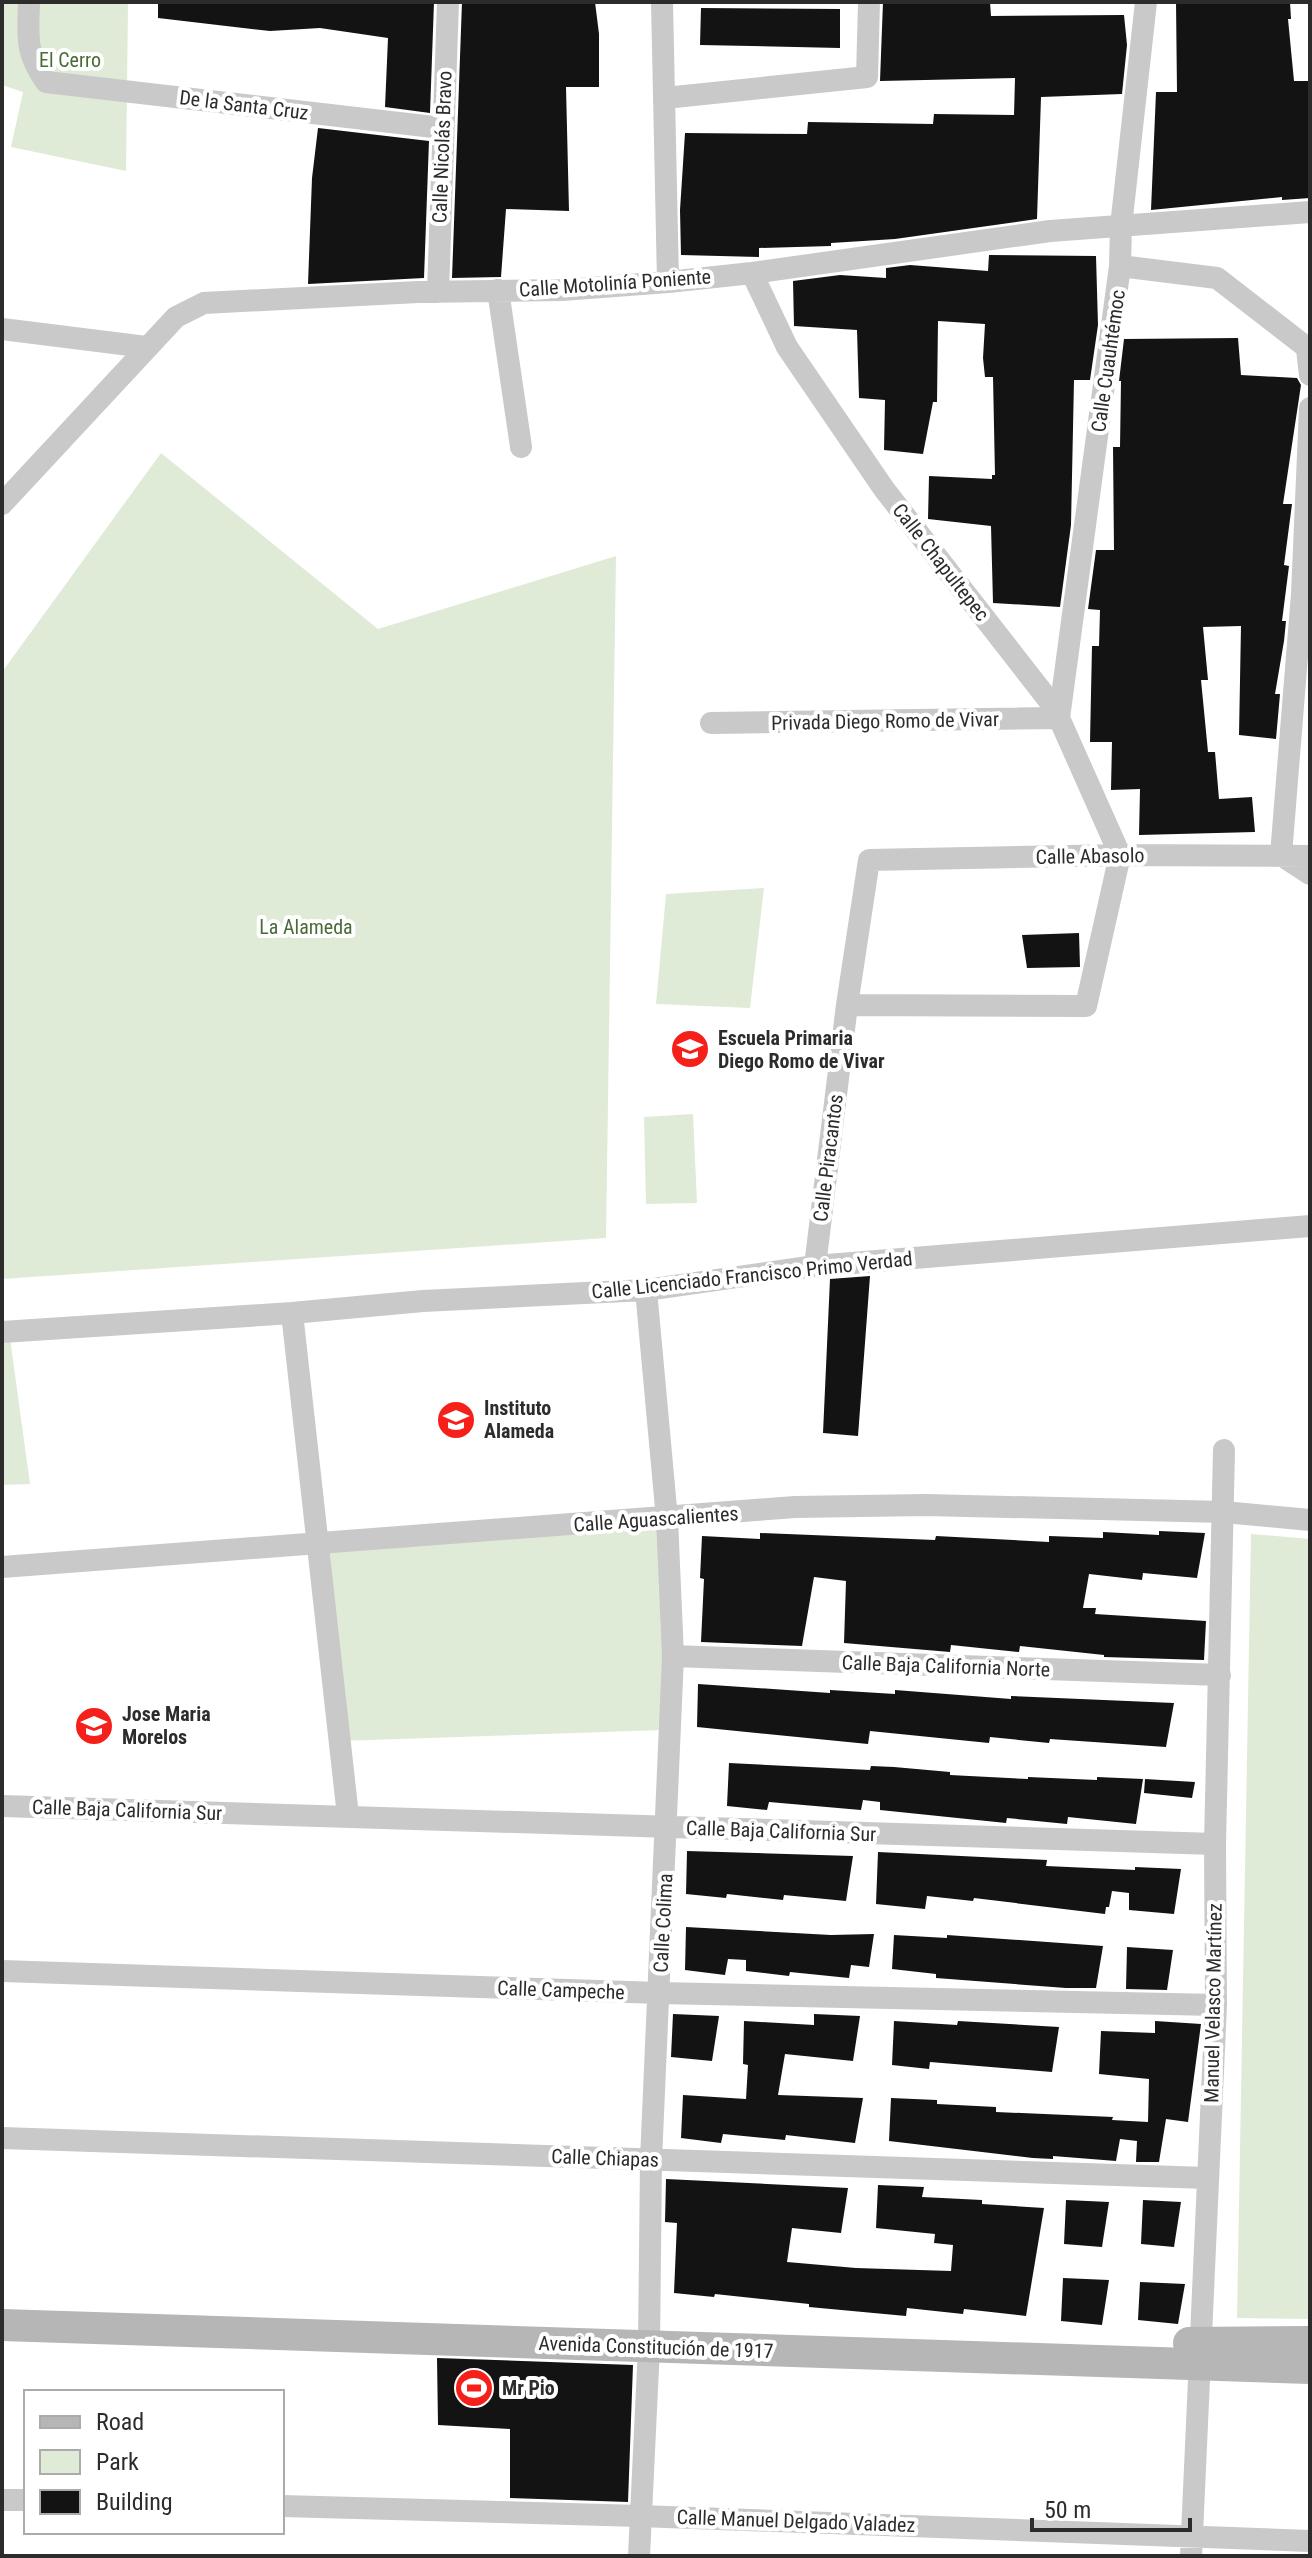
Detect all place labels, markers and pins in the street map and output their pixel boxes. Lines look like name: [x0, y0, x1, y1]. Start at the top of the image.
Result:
place label: Escuela Primaria Diego Romo de Vivar: [718, 1026, 885, 1073]
school or university icon: Escuela Primaria Diego Romo de Vivar: [669, 1028, 711, 1070]
place label: Instituto Alameda: [484, 1396, 554, 1443]
school or university icon: Instituto Alameda: [435, 1399, 477, 1441]
place label: Jose Maria Morelos: [122, 1702, 211, 1749]
school or university icon: Jose Maria Morelos: [73, 1705, 115, 1747]
sports icon: Mr Pio: [453, 2367, 495, 2409]
place label: Mr Pio: [502, 2376, 555, 2400]

